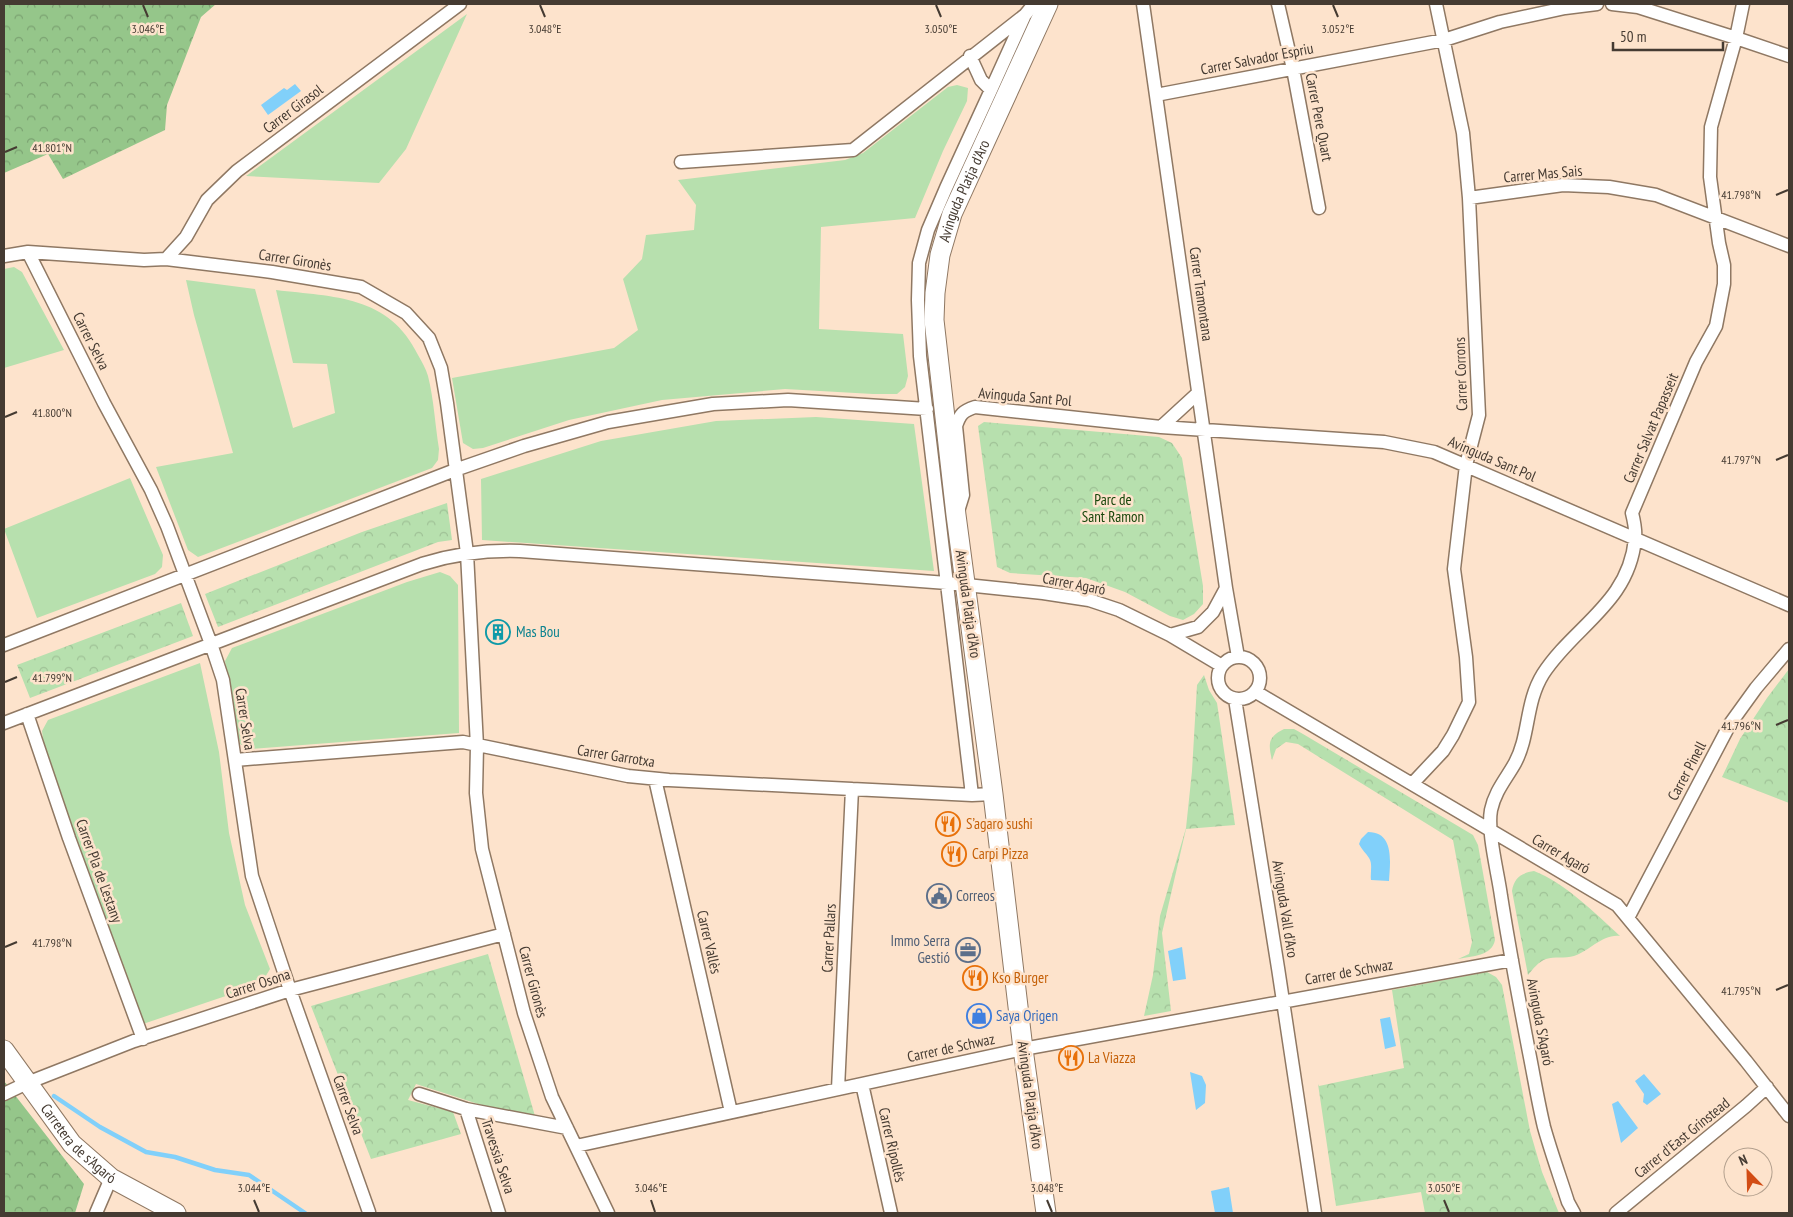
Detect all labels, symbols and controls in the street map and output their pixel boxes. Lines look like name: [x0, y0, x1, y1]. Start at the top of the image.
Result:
scale bar: [1613, 20, 1723, 52]
text: 3.046°E: [132, 21, 165, 36]
text: 3.048°E: [529, 21, 562, 36]
text: 3.050°E: [925, 21, 958, 36]
text: 3.052°E: [1322, 21, 1355, 36]
text: 50 m: [1620, 27, 1646, 46]
street label: Carrer Salvador Espriu: [1199, 38, 1315, 79]
street label: Carrer Pere Quart: [1302, 71, 1337, 163]
street label: Carrer Girasol: [259, 80, 327, 137]
street label: Avinguda Platja d'Aro: [934, 137, 994, 244]
text: 41.801°N: [32, 140, 72, 155]
street label: Carrer Mas Sais: [1503, 161, 1583, 186]
text: 41.798°N: [1721, 187, 1761, 202]
street label: Carrer Gironès: [257, 244, 333, 275]
street label: Carrer Tramontana: [1185, 246, 1218, 342]
street label: Carrer Selva: [69, 309, 114, 373]
street label: Carrer Corrons: [1450, 337, 1471, 411]
street label: Carrer Salvat Papasseit: [1619, 370, 1682, 486]
street label: Avinguda Sant Pol: [978, 383, 1073, 410]
text: 41.800°N: [32, 405, 72, 420]
street label: Avinguda Sant Pol: [1445, 432, 1539, 486]
text: 41.797°N: [1721, 452, 1761, 467]
park label: Parc de Sant Ramon: [1082, 490, 1144, 526]
street label: Avinguda Platja d'Aro: [951, 549, 985, 659]
street label: Carrer Agaró: [1041, 568, 1107, 599]
building icon: Mas Bou: [485, 619, 511, 645]
place label: Mas Bou: [516, 622, 560, 641]
text: 41.799°N: [32, 670, 72, 685]
street label: Carrer Selva: [231, 687, 260, 751]
text: 41.796°N: [1721, 718, 1761, 733]
street label: Carrer Pinell: [1663, 738, 1710, 804]
street label: Carrer Garrotxa: [576, 740, 656, 771]
restaurant icon: S’agaro sushi: [935, 811, 961, 837]
place label: S’agaro sushi: [966, 814, 1033, 833]
street label: Carrer Pla de Ľestany: [72, 816, 127, 926]
street label: Carrer Agaró: [1529, 829, 1594, 878]
restaurant icon: Carpi Pizza: [941, 841, 967, 867]
place label: Carpi Pizza: [972, 844, 1029, 863]
street label: Avinguda Vall d'Aro: [1268, 859, 1303, 959]
public building icon: Correos: [926, 883, 952, 909]
place label: Correos: [956, 886, 995, 905]
street label: Carrer Pallars: [817, 903, 840, 973]
street label: Carrer Vallès: [693, 908, 726, 976]
place label: Immo Serra Gestió: [890, 931, 950, 967]
text: 41.798°N: [32, 935, 72, 950]
office icon: Immo Serra Gestió: [955, 937, 981, 963]
street label: Carrer Gironès: [515, 944, 552, 1020]
street label: Carrer de Schwaz: [1304, 954, 1394, 989]
street label: Carrer Osona: [223, 964, 293, 1003]
restaurant icon: Kso Burger: [962, 965, 988, 991]
place label: Kso Burger: [992, 968, 1049, 987]
street label: Avinguda S'Agaró: [1523, 977, 1558, 1067]
text: 41.795°N: [1721, 983, 1761, 998]
shop icon: Saya Origen: [966, 1003, 992, 1029]
place label: Saya Origen: [996, 1006, 1058, 1025]
street label: Carrer de Schwaz: [905, 1029, 996, 1066]
street label: Avinguda Platja d'Aro: [1013, 1040, 1047, 1150]
restaurant icon: La Viazza: [1058, 1045, 1084, 1071]
place label: La Viazza: [1088, 1048, 1136, 1067]
street label: Carrer Selva: [329, 1072, 368, 1137]
street label: Carrer d'East Grinstead: [1630, 1093, 1733, 1182]
street label: Carretera de s'Agaró: [37, 1100, 119, 1188]
street label: Carrer Ripollès: [875, 1106, 910, 1184]
street label: Travessia Selva: [477, 1116, 520, 1196]
north arrow: [1723, 1147, 1773, 1197]
text: N: [1736, 1150, 1750, 1170]
text: 3.044°E: [238, 1180, 271, 1195]
text: 3.046°E: [635, 1180, 668, 1195]
text: 3.048°E: [1031, 1180, 1064, 1195]
text: 3.050°E: [1428, 1180, 1461, 1195]

